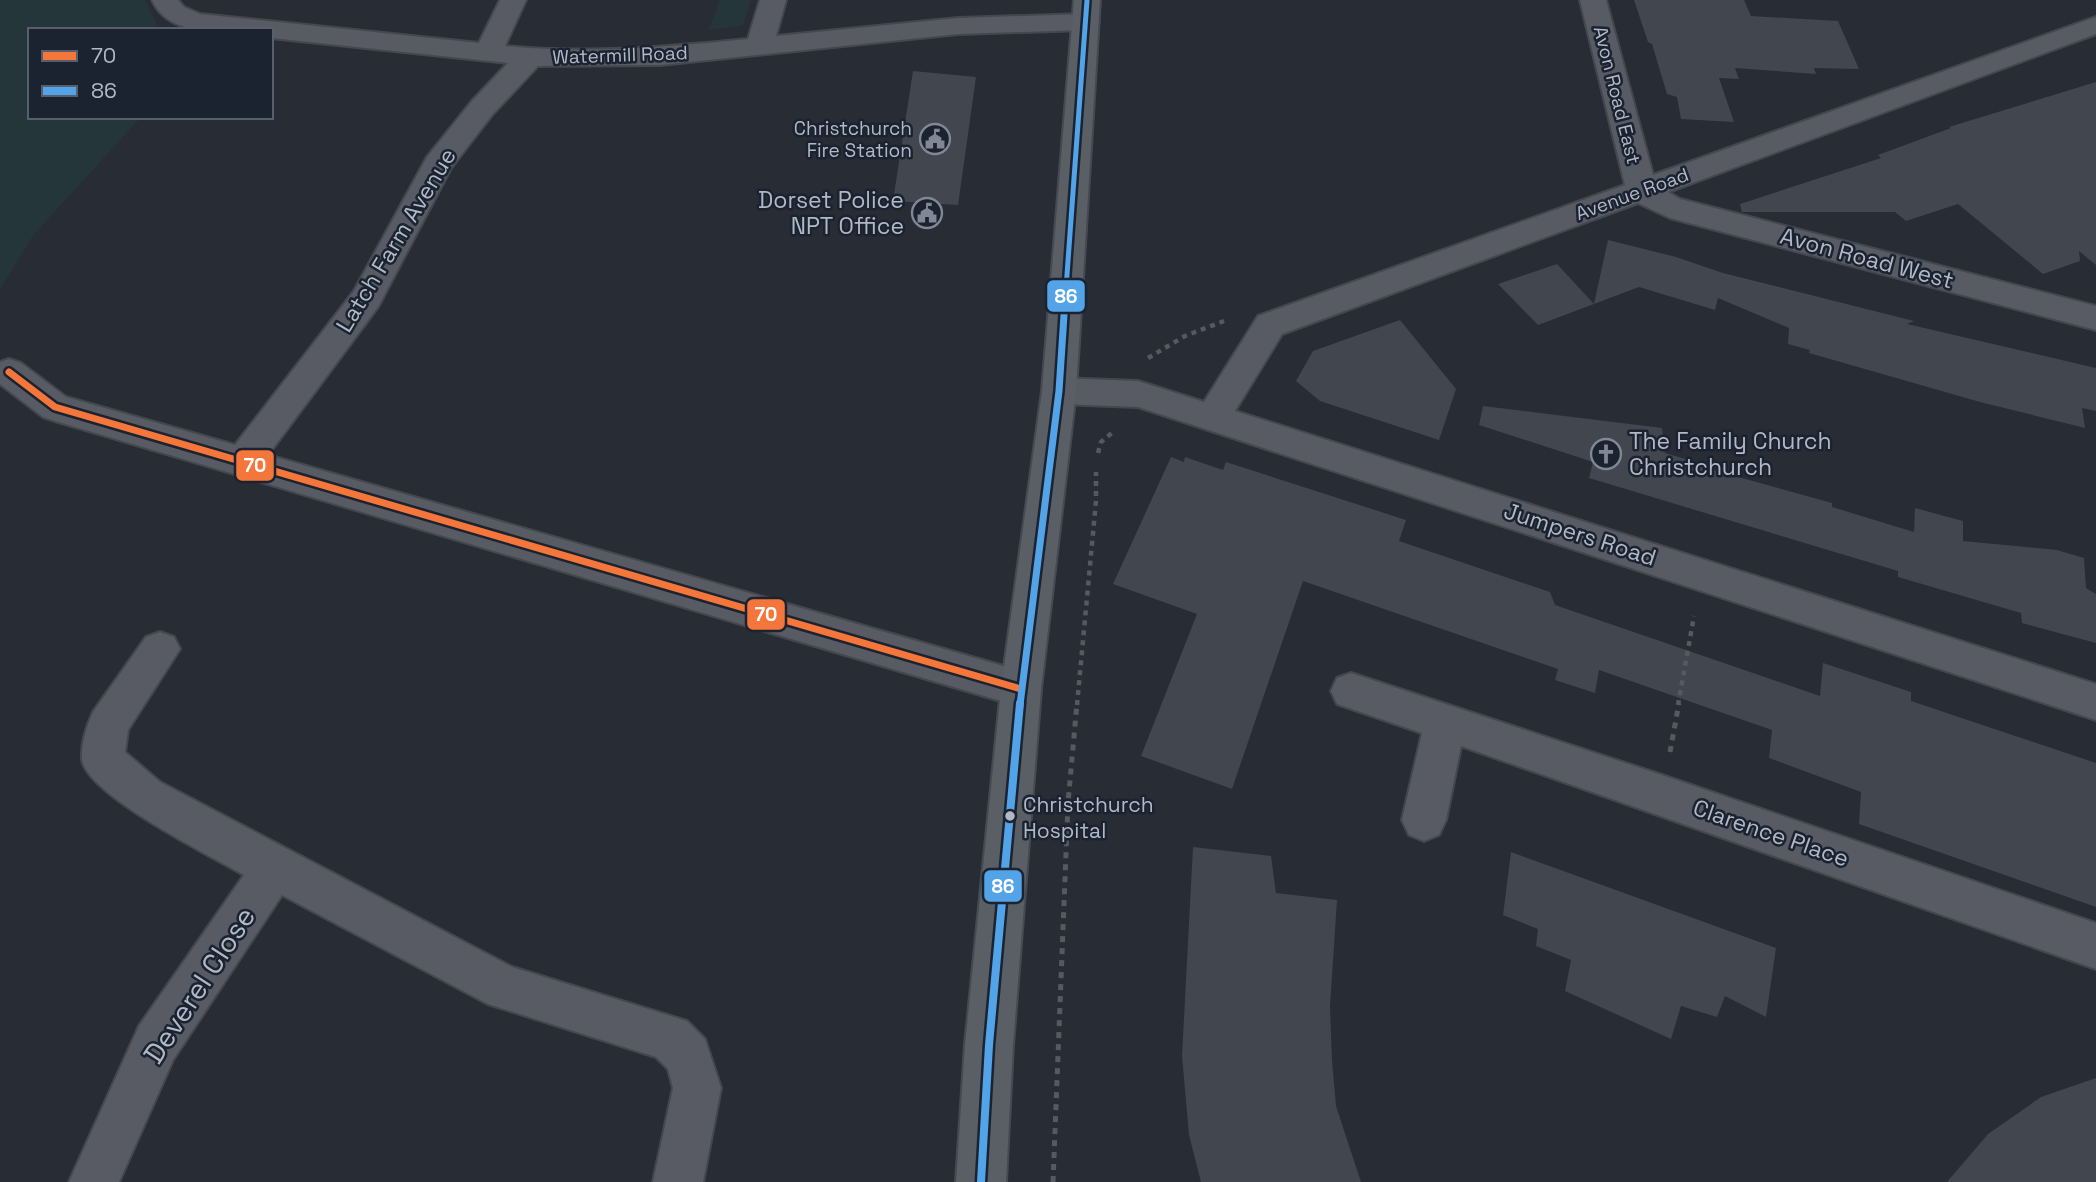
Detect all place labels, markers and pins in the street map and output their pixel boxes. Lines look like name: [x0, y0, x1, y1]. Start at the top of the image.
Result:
place label: Christchurch Fire Station: [794, 116, 912, 163]
public building icon: Christchurch Fire Station: [918, 122, 952, 156]
place label: Dorset Police NPT Office: [758, 185, 904, 241]
public building icon: Dorset Police NPT Office: [910, 196, 944, 230]
place label: The Family Church Christchurch: [1629, 426, 1832, 482]
church icon: The Family Church Christchurch: [1589, 437, 1623, 471]
place label: Christchurch Hospital: [1023, 791, 1154, 844]
marker: Christchurch Hospital: [1003, 809, 1017, 823]

